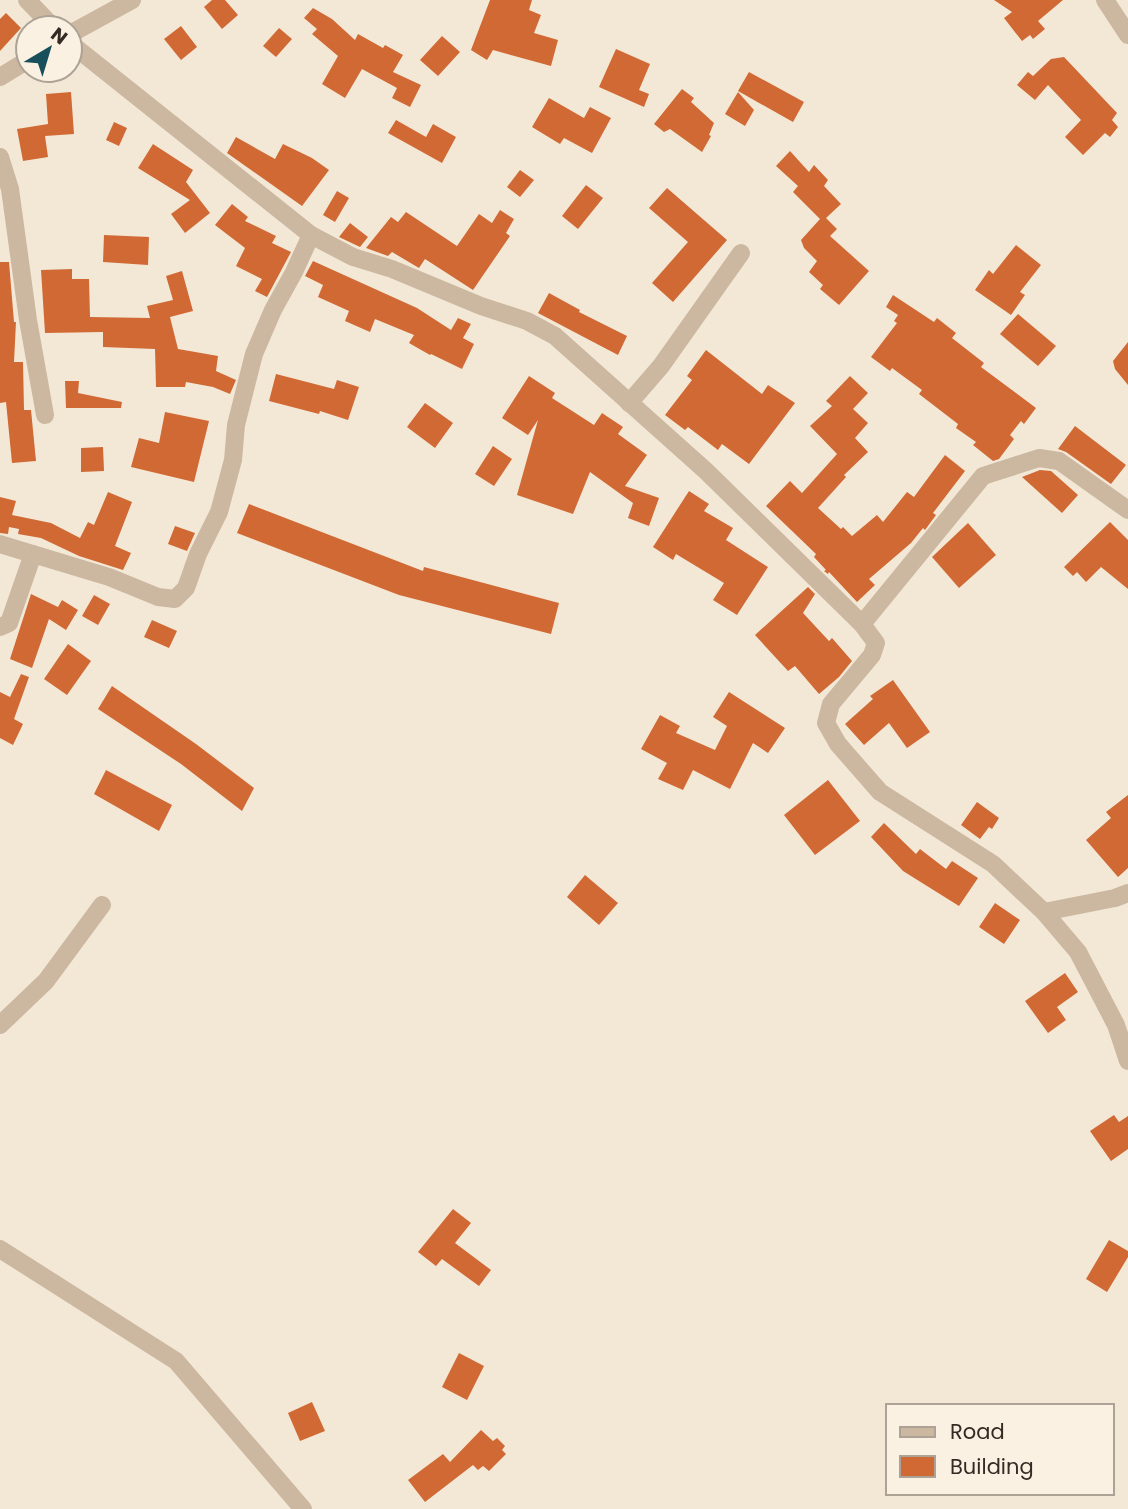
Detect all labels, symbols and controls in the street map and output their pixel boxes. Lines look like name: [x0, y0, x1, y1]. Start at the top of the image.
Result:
north arrow: [14, 14, 84, 84]
text: N: [45, 21, 73, 51]
legend: [886, 1404, 1114, 1495]
text: Road: [950, 1417, 1005, 1446]
text: Building: [950, 1452, 1034, 1481]

